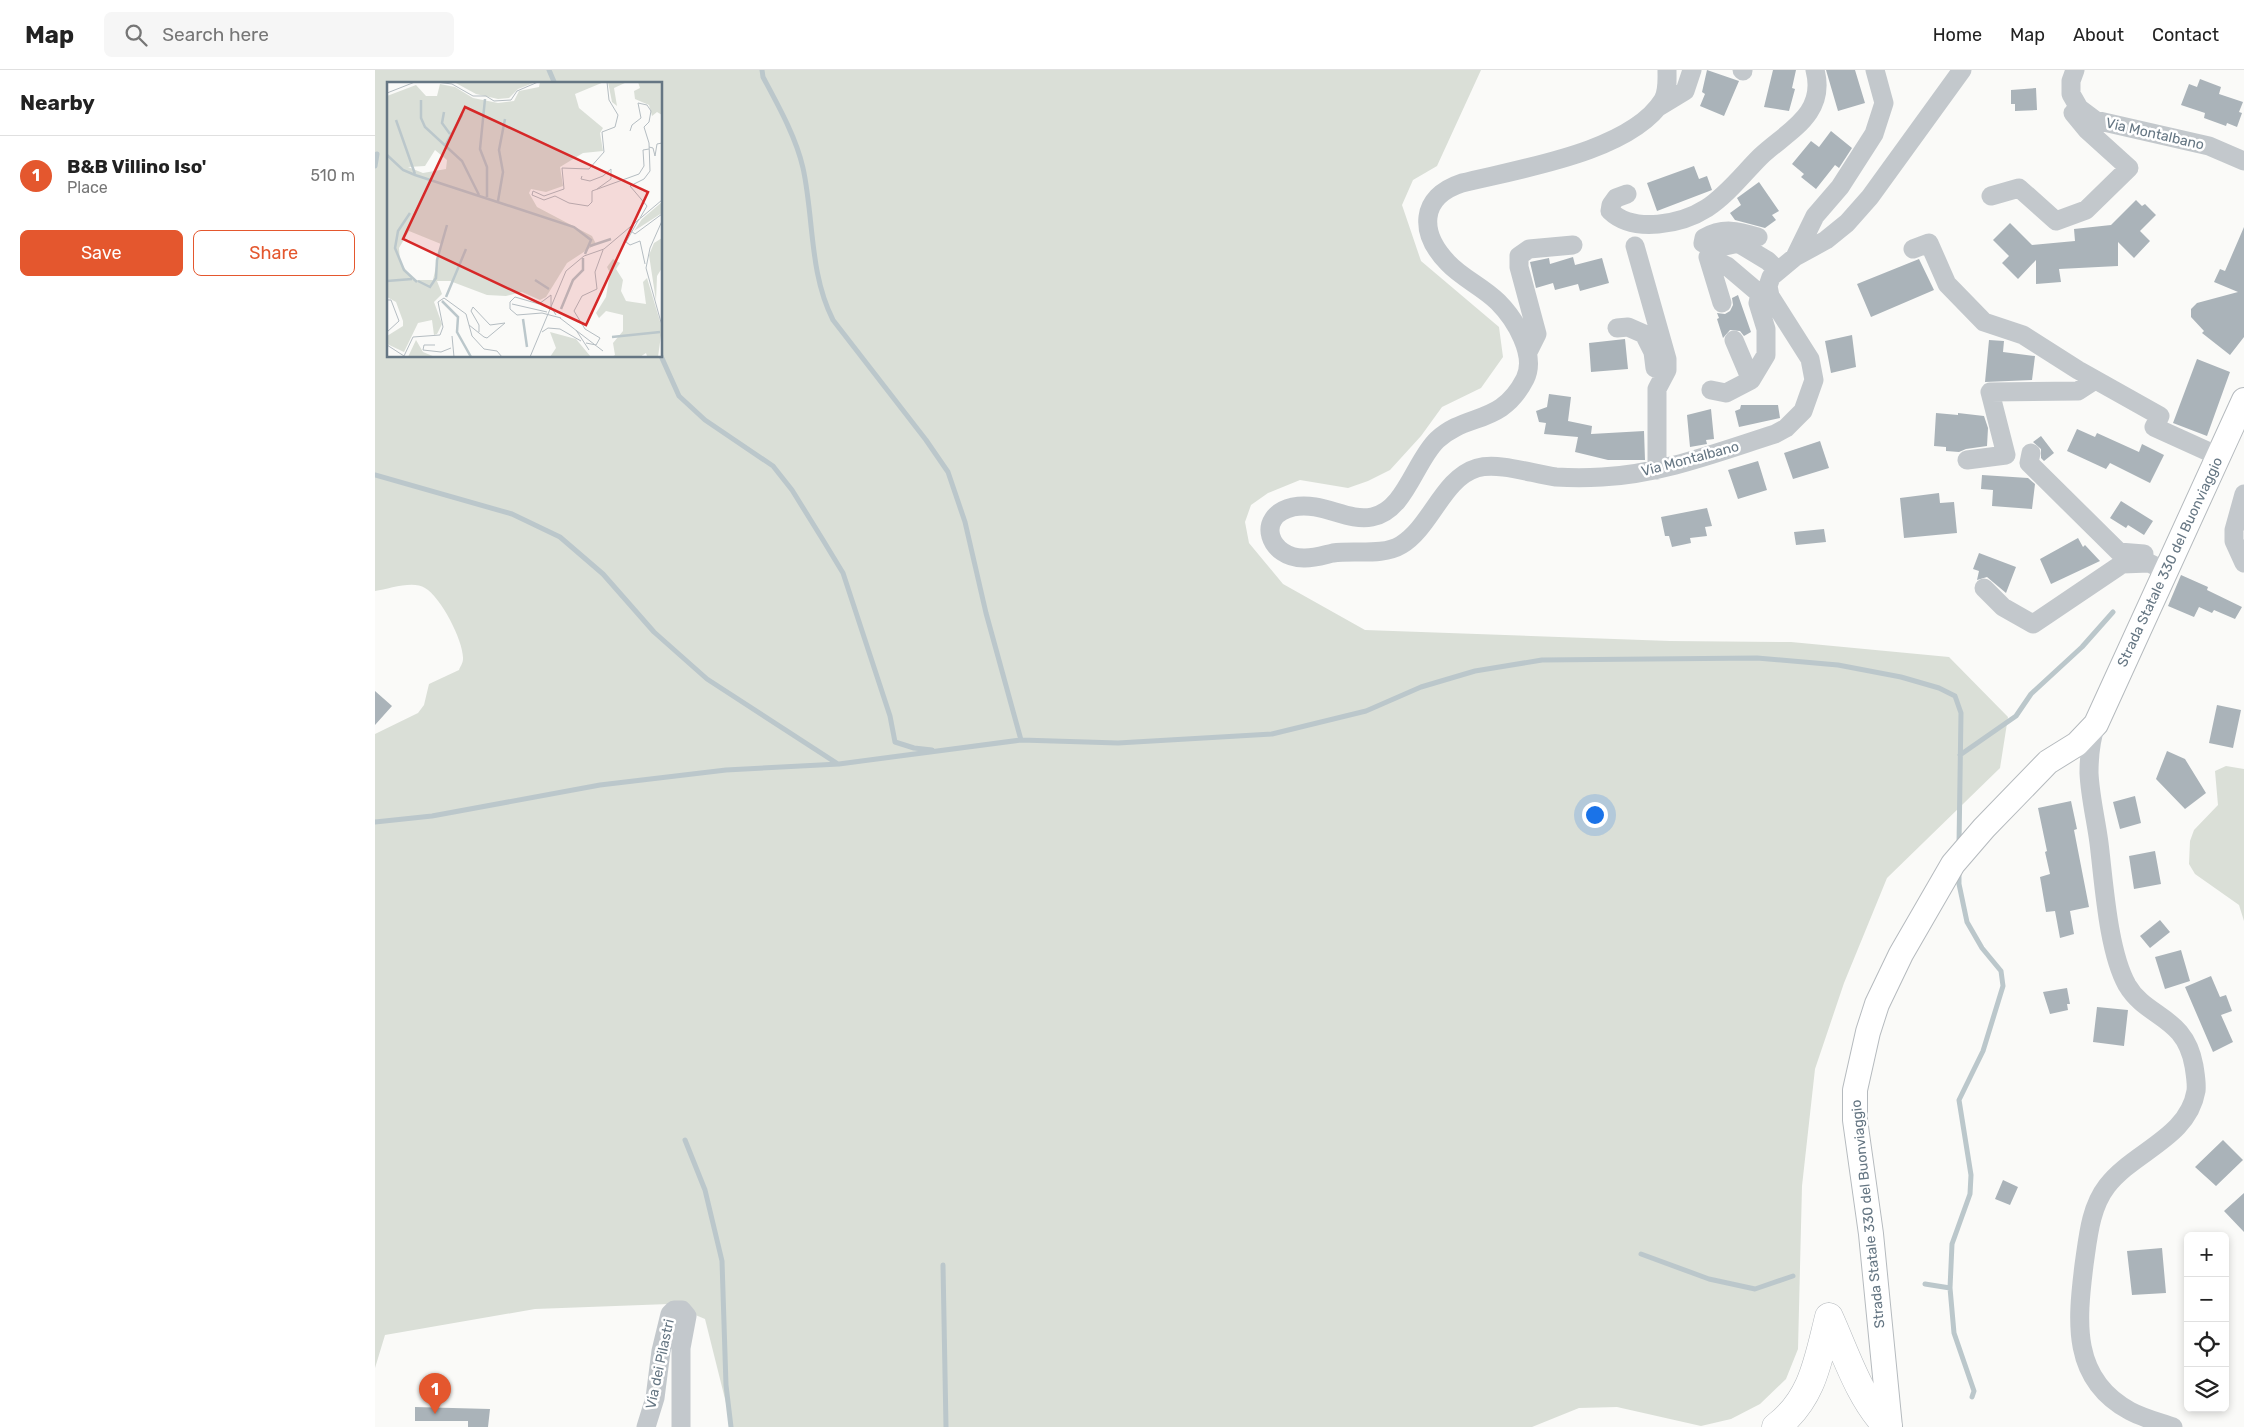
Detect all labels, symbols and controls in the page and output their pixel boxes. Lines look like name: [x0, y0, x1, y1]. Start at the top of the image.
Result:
search box: [104, 12, 454, 57]
text: Map: [25, 21, 74, 49]
icon: search: [122, 21, 150, 49]
text: Search here: [162, 23, 269, 46]
text: Home: [1933, 24, 1982, 46]
text: Map: [2010, 24, 2045, 46]
text: About: [2073, 24, 2124, 46]
text: Contact: [2152, 24, 2219, 46]
inset map: [387, 82, 663, 358]
text: Nearby: [20, 90, 95, 115]
street label: Via Montalbano: [2104, 114, 2206, 154]
text: B&B Villino Iso': [67, 155, 206, 178]
text: 1: [32, 166, 40, 185]
text: 510 m: [311, 166, 355, 185]
text: Place: [67, 178, 108, 197]
button: Save: [20, 230, 183, 276]
button: Share: [193, 230, 355, 276]
street label: Via Montalbano: [1639, 438, 1741, 480]
street label: Strada Statale 330 del Buonviaggio: [2114, 454, 2226, 670]
your location: [1582, 802, 1608, 828]
street label: Strada Statale 330 del Buonviaggio: [1848, 1099, 1888, 1329]
map controls: [2184, 1232, 2229, 1412]
button: +: [2184, 1232, 2229, 1277]
button: −: [2184, 1277, 2229, 1322]
street label: Via dei Pilastri: [642, 1317, 678, 1411]
button: locate: [2184, 1322, 2229, 1367]
button: layers: [2184, 1367, 2229, 1412]
pin: 1: [419, 1373, 451, 1414]

